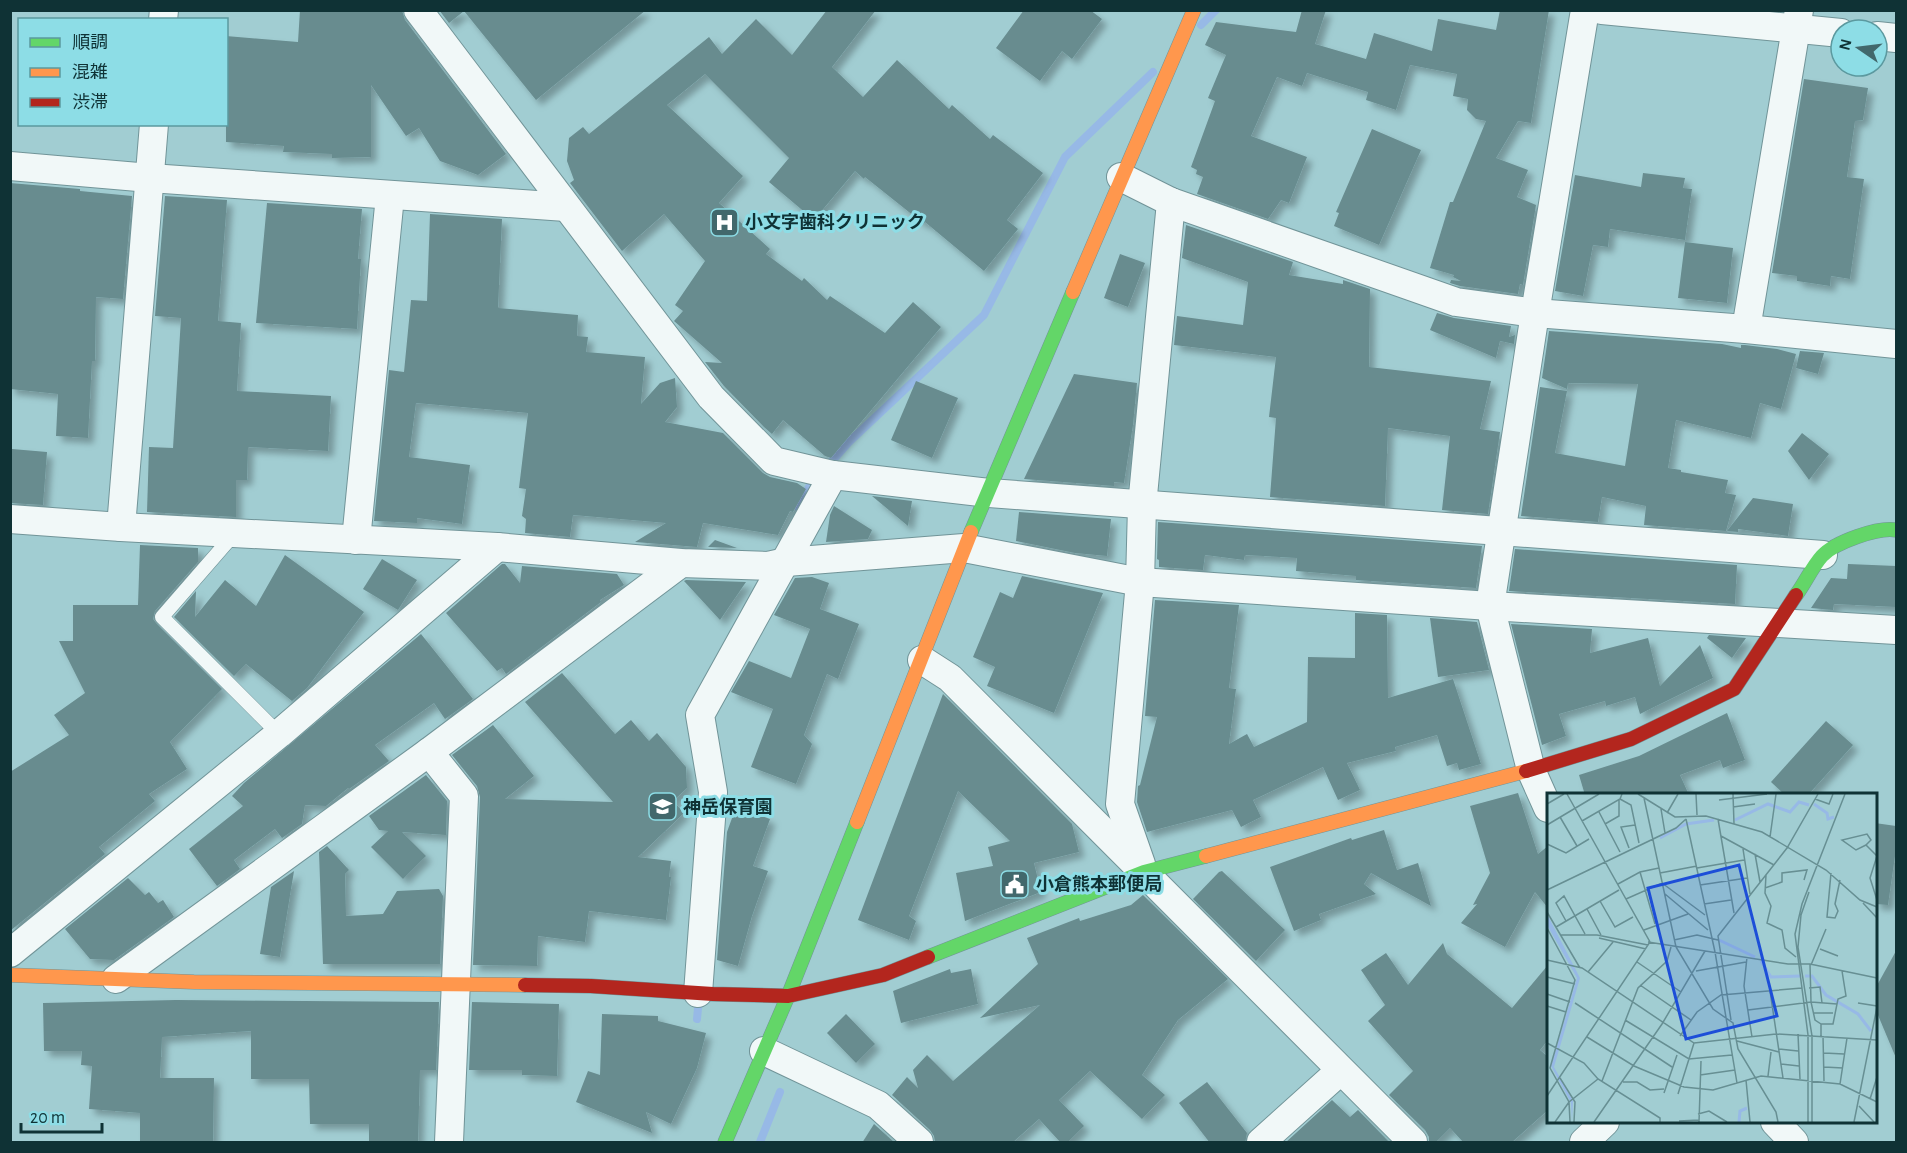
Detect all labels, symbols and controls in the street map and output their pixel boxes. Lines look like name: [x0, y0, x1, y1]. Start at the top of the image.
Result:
legend: [18, 18, 228, 126]
north arrow: [1829, 18, 1889, 78]
text: 順調: [72, 34, 108, 52]
text: N: [1836, 37, 1855, 52]
text: 混雑: [72, 62, 108, 82]
text: 渋滞: [72, 93, 108, 112]
hospital icon: 小文字歯科クリニック: [708, 206, 740, 238]
place label: 小文字歯科クリニック: [745, 213, 925, 232]
school or university icon: 神岳保育園: [646, 791, 678, 823]
inset map: [1547, 793, 1877, 1123]
place label: 神岳保育園: [683, 797, 773, 817]
public building icon: 小倉熊本郵便局: [999, 868, 1031, 900]
place label: 小倉熊本郵便局: [1036, 874, 1162, 894]
scale bar: [21, 1096, 102, 1134]
text: 20 m: [30, 1109, 65, 1127]

